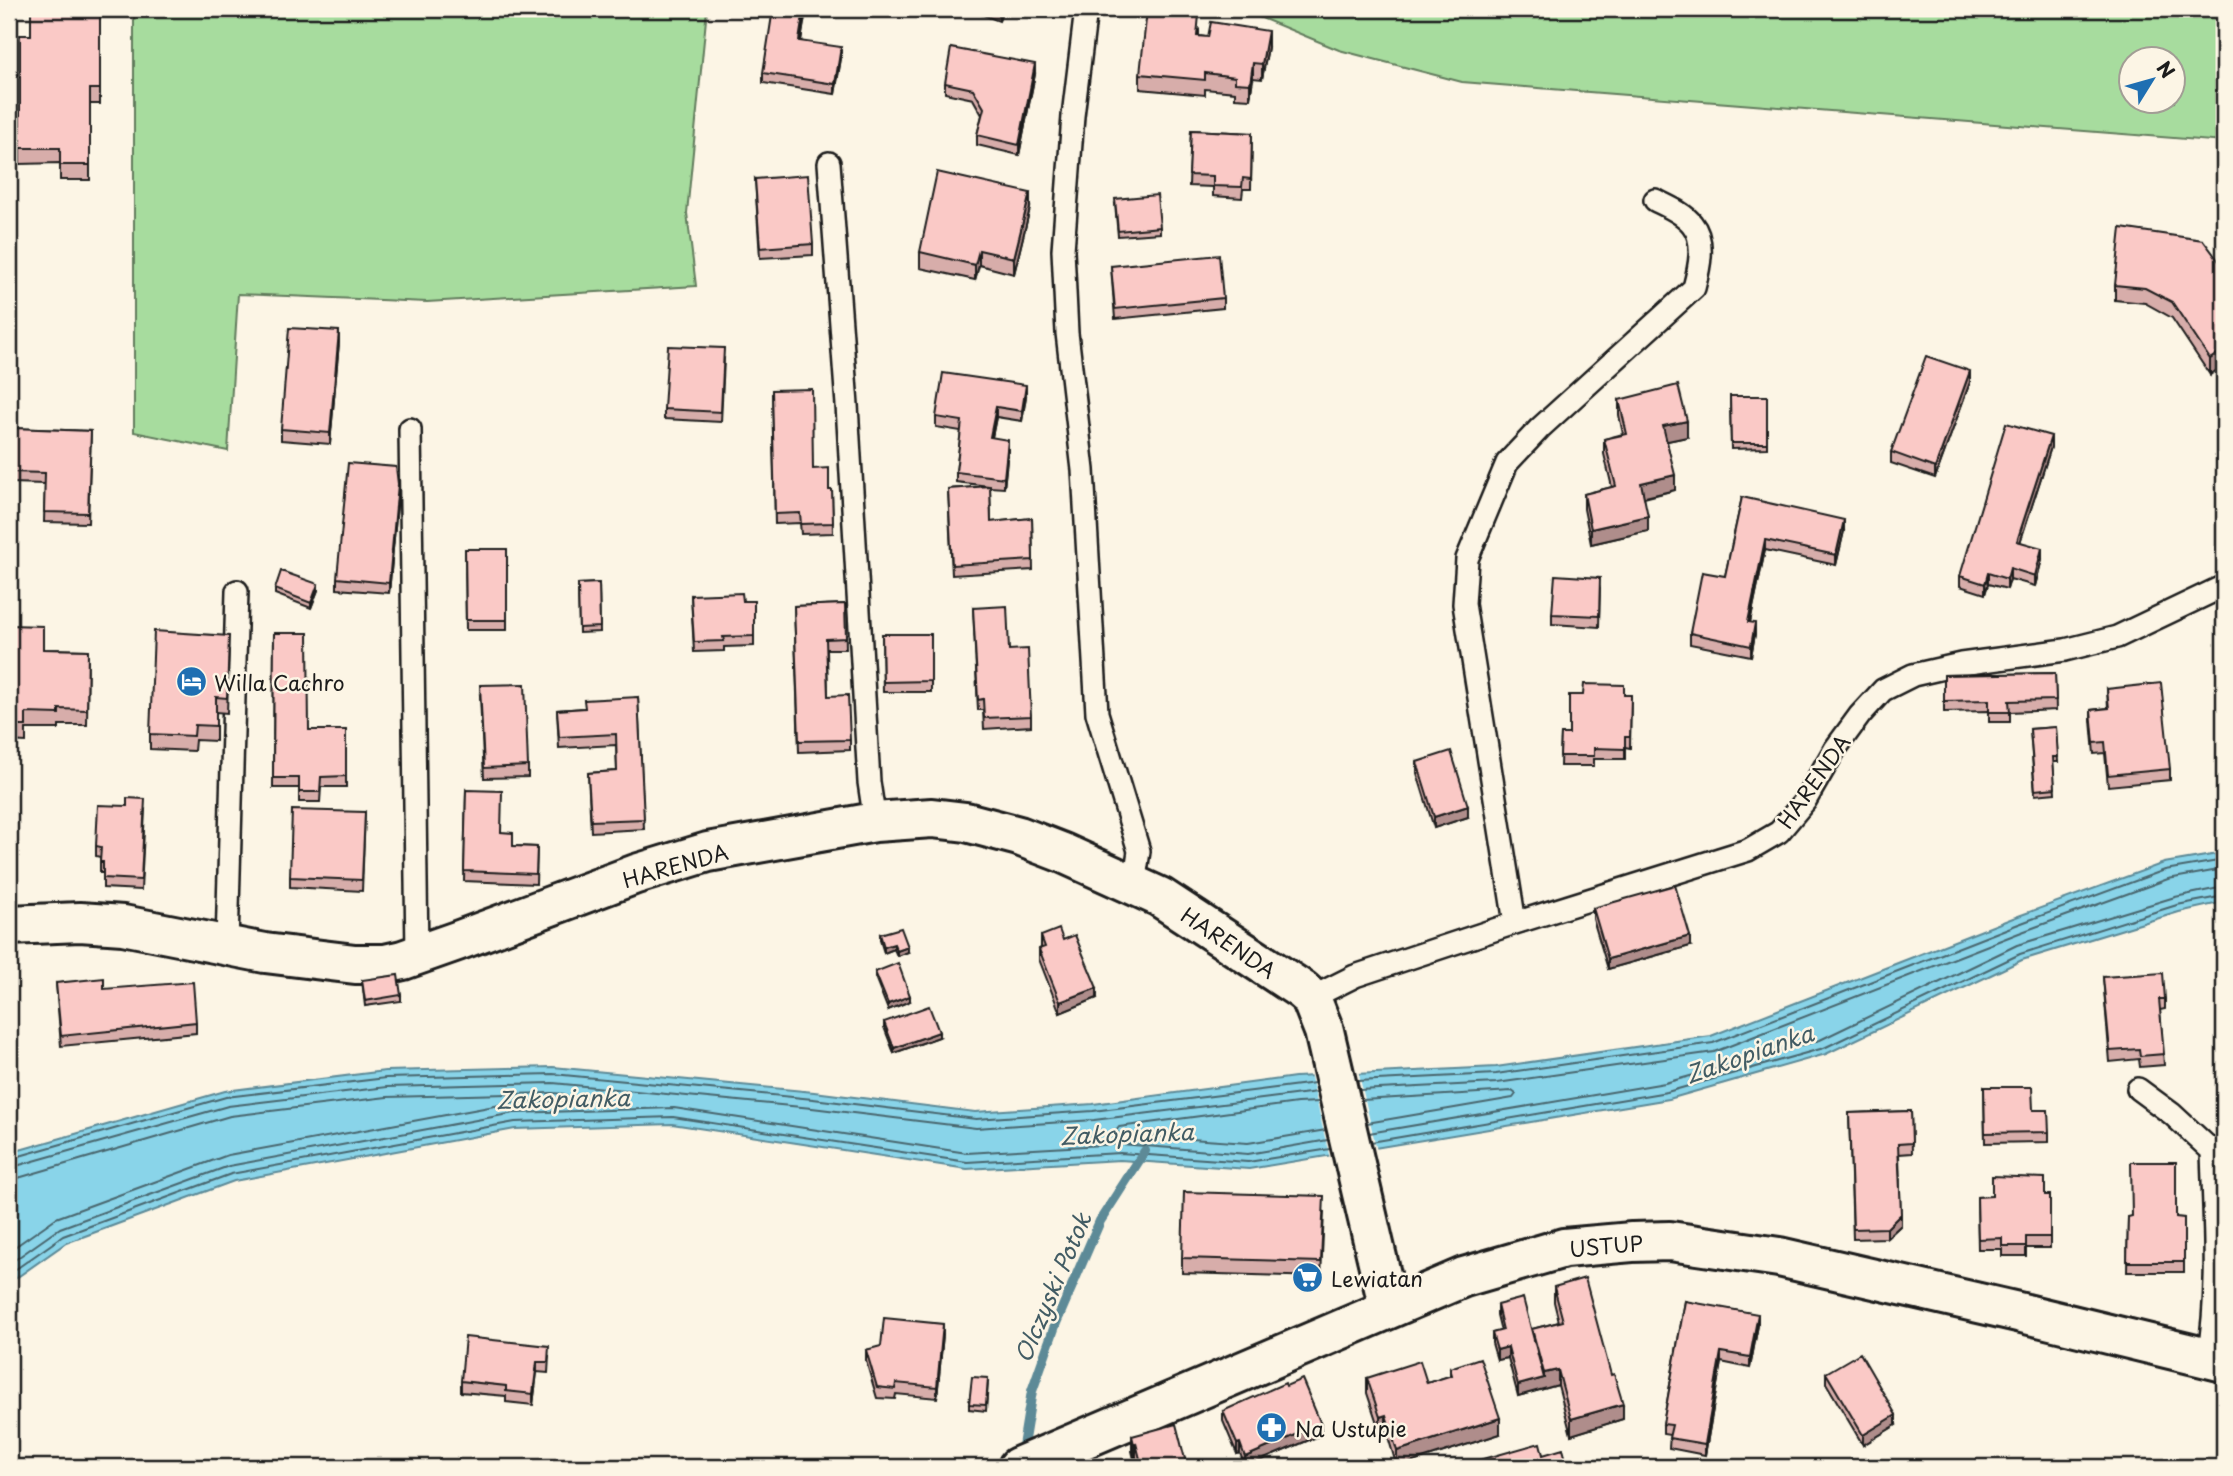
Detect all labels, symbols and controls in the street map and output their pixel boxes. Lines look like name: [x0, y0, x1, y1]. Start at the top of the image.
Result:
north arrow: [2118, 46, 2188, 116]
text: N: [2151, 55, 2182, 84]
hotel icon: Willa Cachro: [174, 665, 208, 699]
place label: Willa Cachro: [214, 666, 345, 698]
street label: HARENDA: [1769, 727, 1857, 835]
street label: HARENDA: [619, 835, 731, 895]
street label: HARENDA: [1175, 898, 1283, 986]
water label: Zakopianka: [1680, 1014, 1819, 1091]
water label: Zakopianka: [496, 1079, 631, 1117]
water label: Zakopianka: [1060, 1113, 1195, 1153]
water label: Olczyski Potok: [1005, 1206, 1100, 1368]
street label: USTUP: [1568, 1226, 1644, 1264]
supermarket icon: Lewiatan: [1291, 1261, 1325, 1295]
place label: Lewiatan: [1331, 1262, 1423, 1294]
pharmacy icon: Na Ustupie: [1255, 1411, 1289, 1445]
place label: Na Ustupie: [1295, 1412, 1407, 1444]

